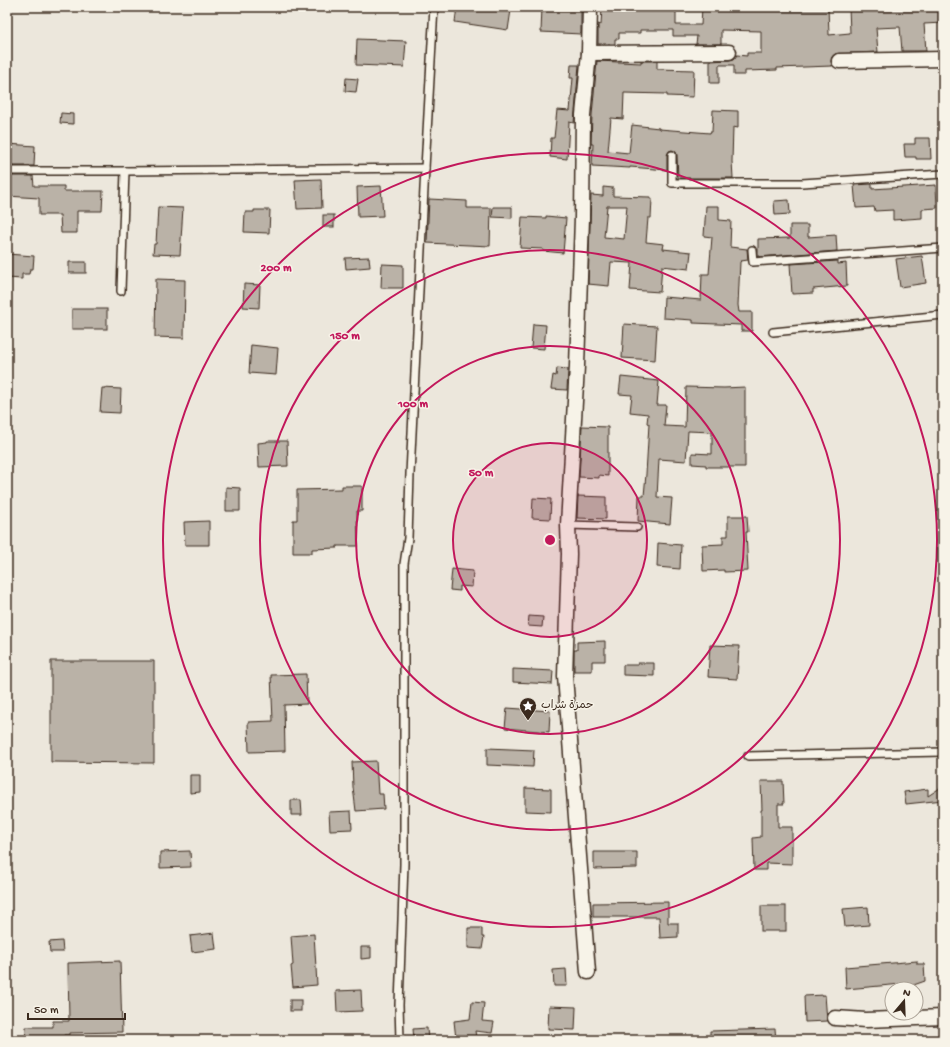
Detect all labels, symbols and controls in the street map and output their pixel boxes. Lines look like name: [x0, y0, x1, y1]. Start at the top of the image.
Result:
text: 200 m: [261, 262, 292, 276]
text: 150 m: [329, 330, 360, 344]
text: 100 m: [397, 398, 428, 412]
text: 50 m: [469, 467, 494, 481]
centre of rings: [543, 533, 557, 547]
place icon: حمزة شراب: [518, 696, 538, 721]
place label: حمزة شراب: [541, 699, 594, 712]
north arrow: [884, 981, 924, 1021]
text: N: [901, 987, 912, 1000]
scale bar: [28, 995, 125, 1021]
text: 50 m: [34, 1004, 59, 1018]

